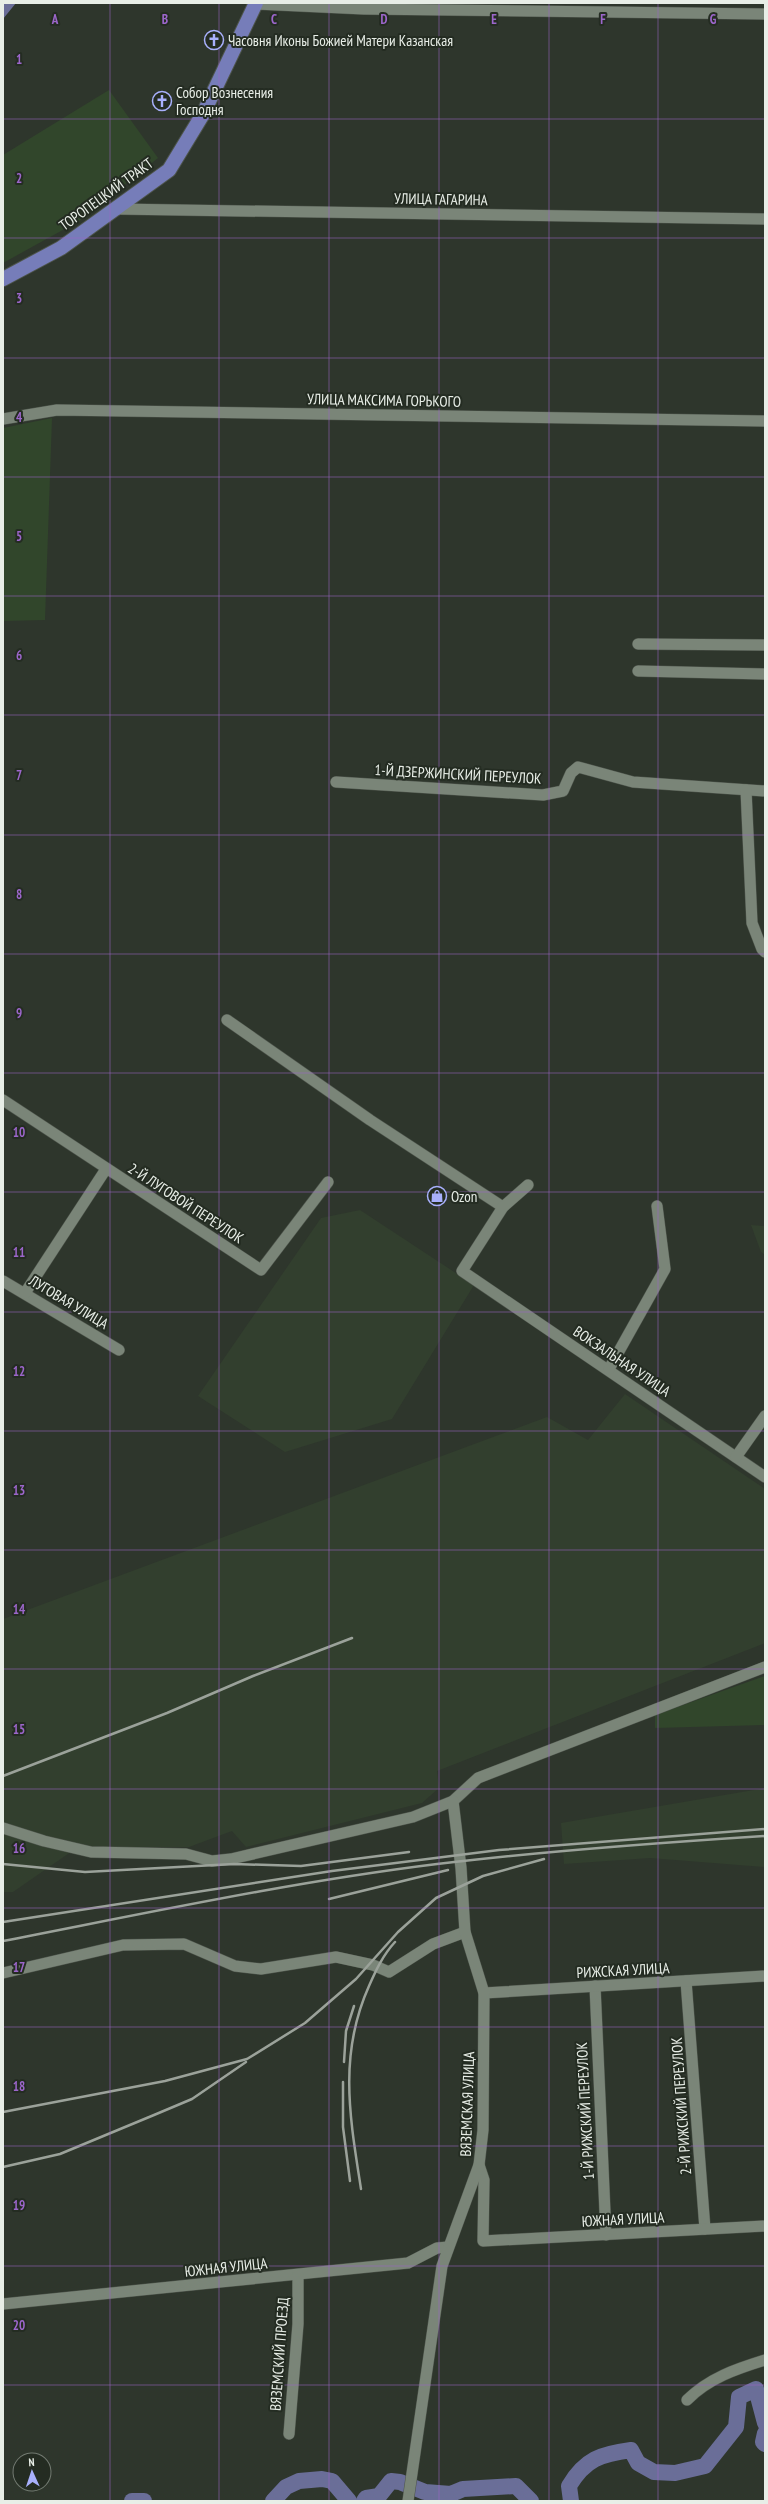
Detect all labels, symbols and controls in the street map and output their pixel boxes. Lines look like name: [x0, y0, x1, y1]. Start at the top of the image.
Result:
text: A: [51, 11, 59, 28]
text: B: [162, 11, 168, 28]
text: C: [271, 11, 277, 28]
text: D: [381, 11, 388, 28]
text: E: [491, 11, 497, 28]
text: F: [600, 11, 606, 28]
text: G: [710, 11, 717, 28]
church icon: Часовня Иконы Божией Матери Казанская: [203, 29, 225, 51]
place label: Часовня Иконы Божией Матери Казанская: [228, 31, 453, 50]
text: 1: [16, 51, 22, 68]
place label: Собор Вознесения Господня: [176, 83, 273, 119]
church icon: Собор Вознесения Господня: [151, 90, 173, 112]
street label: ТОРОПЕЦКИЙ ТРАКТ: [55, 153, 157, 235]
text: 2: [16, 170, 22, 187]
street label: УЛИЦА ГАГАРИНА: [394, 189, 489, 209]
text: 3: [16, 290, 22, 307]
street label: УЛИЦА МАКСИМА ГОРЬКОГО: [307, 389, 461, 411]
text: 4: [16, 409, 23, 426]
text: 5: [16, 528, 22, 545]
text: 6: [16, 647, 22, 664]
street label: 1-Й ДЗЕРЖИНСКИЙ ПЕРЕУЛОК: [374, 760, 542, 788]
text: 7: [16, 767, 22, 784]
text: 8: [16, 886, 22, 903]
text: 9: [16, 1005, 22, 1022]
text: 10: [13, 1124, 25, 1141]
street label: 2-Й ЛУГОВОЙ ПЕРЕУЛОК: [125, 1159, 248, 1248]
shop icon: Ozon: [426, 1185, 448, 1207]
place label: Ozon: [451, 1187, 477, 1206]
text: 11: [13, 1244, 25, 1261]
street label: ЛУГОВАЯ УЛИЦА: [25, 1270, 113, 1334]
street label: ВОКЗАЛЬНАЯ УЛИЦА: [570, 1322, 675, 1401]
text: 12: [13, 1363, 25, 1380]
text: 13: [13, 1482, 25, 1499]
text: 14: [13, 1601, 26, 1618]
text: 15: [13, 1721, 25, 1738]
text: 16: [13, 1840, 25, 1857]
street label: РИЖСКАЯ УЛИЦА: [576, 1958, 671, 1982]
text: 17: [13, 1959, 25, 1976]
street label: 2-Й РИЖСКИЙ ПЕРЕУЛОК: [667, 2036, 695, 2176]
street label: 1-Й РИЖСКИЙ ПЕРЕУЛОК: [572, 2041, 598, 2180]
street label: ВЯЗЕМСКАЯ УЛИЦА: [456, 2050, 478, 2157]
text: 18: [13, 2078, 25, 2095]
text: 19: [13, 2197, 25, 2214]
street label: ЮЖНАЯ УЛИЦА: [581, 2207, 666, 2231]
street label: ЮЖНАЯ УЛИЦА: [184, 2253, 269, 2281]
street label: ВЯЗЕМСКИЙ ПРОЕЗД: [266, 2296, 292, 2412]
text: 20: [13, 2317, 25, 2334]
north arrow: [12, 2452, 52, 2492]
text: N: [28, 2455, 35, 2469]

